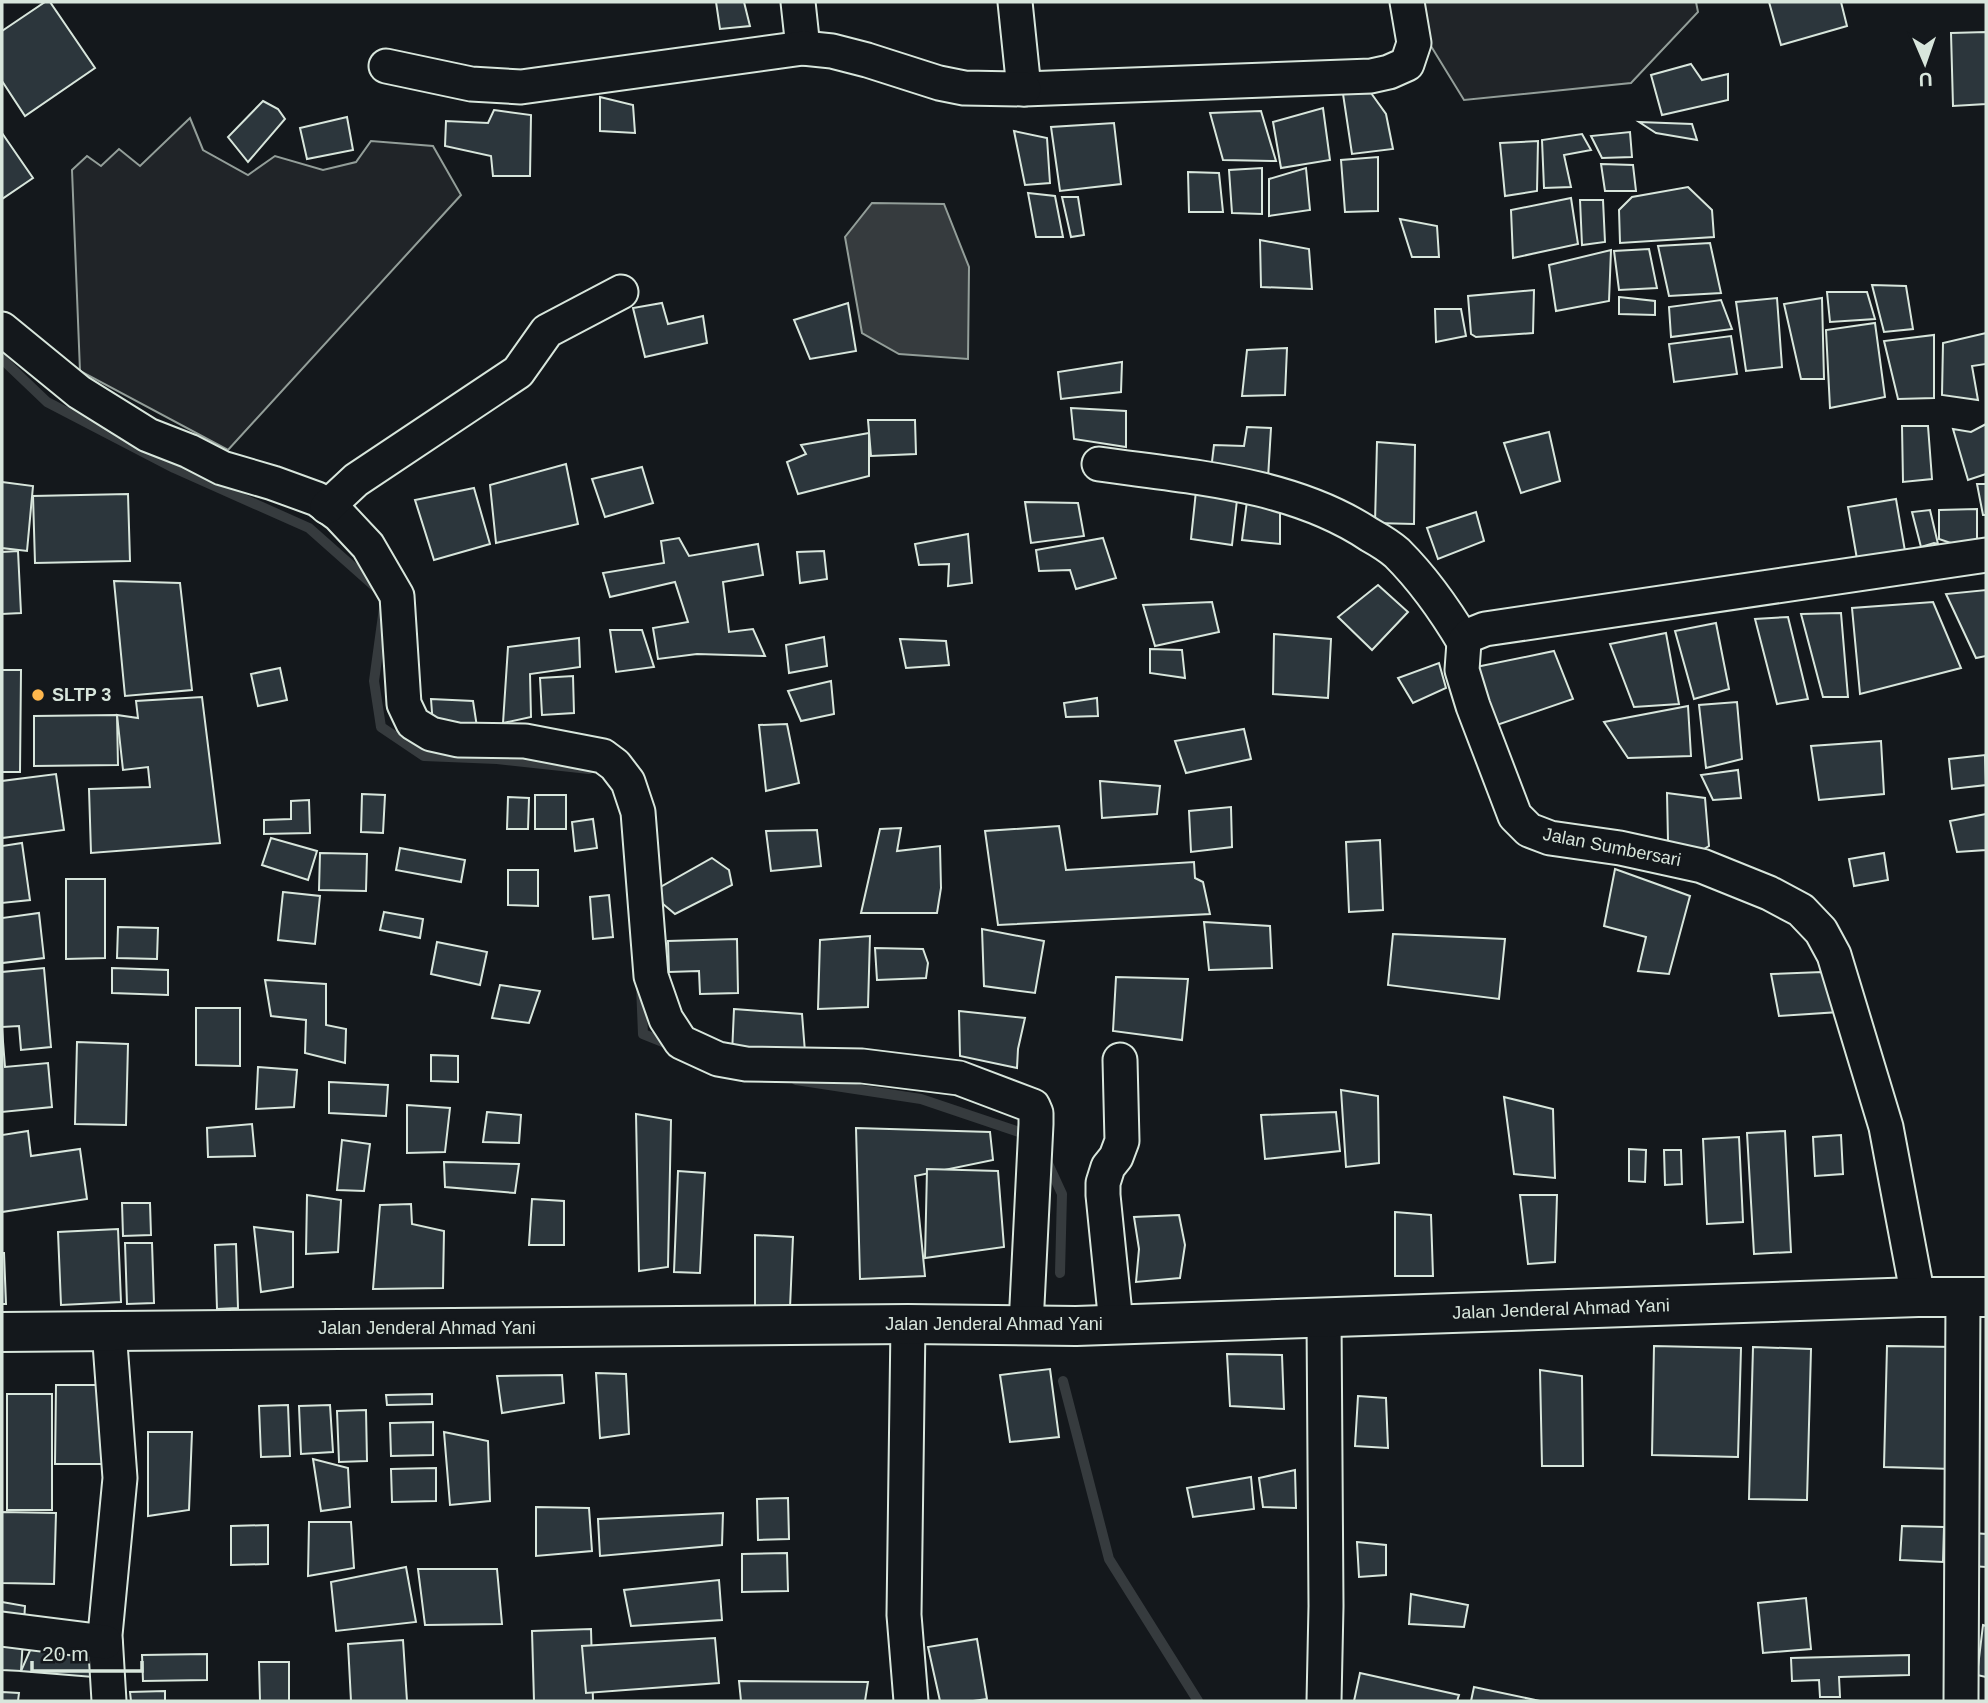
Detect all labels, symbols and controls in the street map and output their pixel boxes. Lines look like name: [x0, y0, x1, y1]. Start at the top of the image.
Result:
north arrow: [1890, 28, 1960, 98]
text: U: [1918, 69, 1933, 90]
place label: SLTP 3: [52, 685, 111, 705]
marker: SLTP 3: [30, 687, 46, 703]
street label: Jalan Sumbersari: [1541, 824, 1683, 870]
street label: Jalan Jenderal Ahmad Yani: [1452, 1295, 1670, 1323]
street label: Jalan Jenderal Ahmad Yani: [885, 1314, 1103, 1334]
street label: Jalan Jenderal Ahmad Yani: [318, 1318, 536, 1338]
scale bar: [32, 1630, 142, 1674]
text: 20 m: [42, 1642, 89, 1665]

